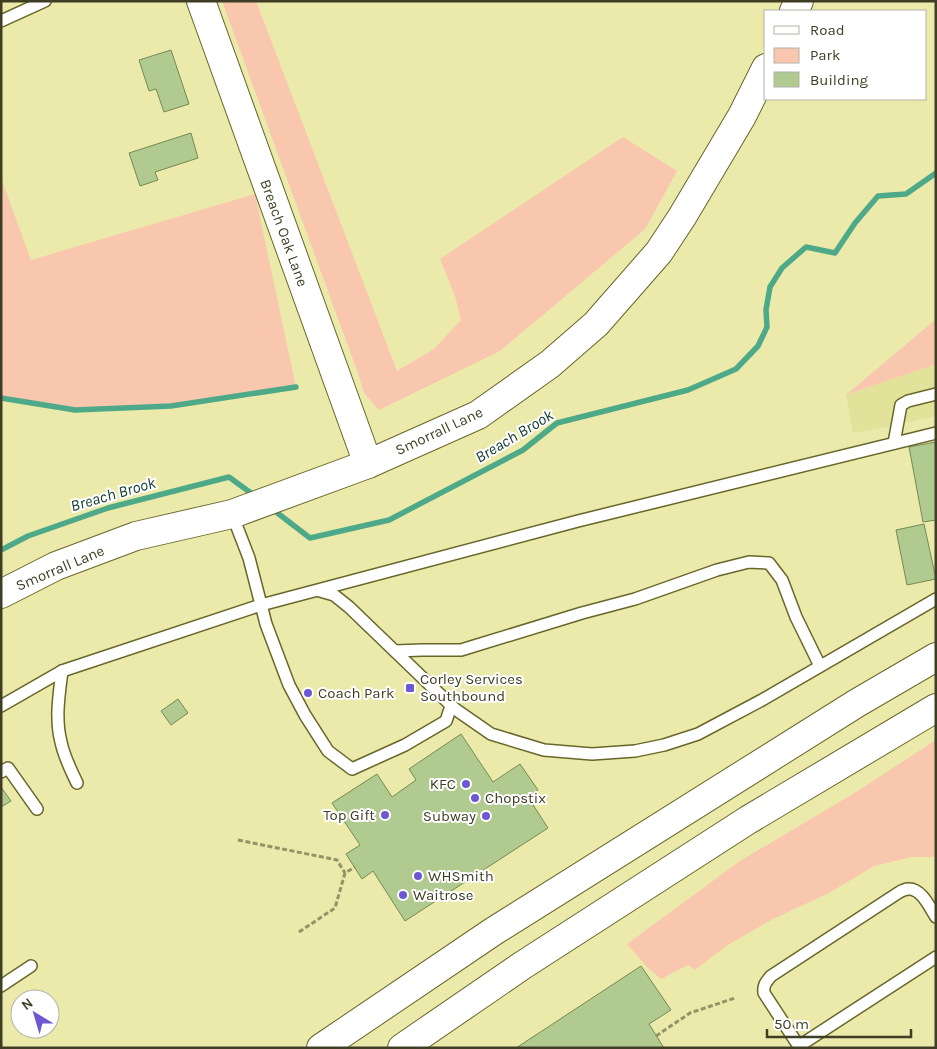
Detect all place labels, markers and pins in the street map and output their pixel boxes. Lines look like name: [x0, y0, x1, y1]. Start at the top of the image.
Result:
place label: Corley Services Southbound: [420, 670, 523, 705]
marker: Corley Services Southbound: [404, 682, 416, 694]
place label: Coach Park: [318, 684, 394, 702]
marker: Coach Park: [302, 687, 314, 699]
place label: KFC: [430, 775, 456, 793]
marker: KFC: [460, 778, 472, 790]
place label: Chopstix: [485, 789, 546, 807]
marker: Chopstix: [469, 792, 481, 804]
place label: Top Gift: [323, 806, 375, 824]
place label: Subway: [423, 807, 476, 825]
marker: Top Gift: [379, 809, 391, 821]
marker: Subway: [480, 810, 492, 822]
place label: WHSmith: [428, 867, 494, 885]
marker: WHSmith: [412, 870, 424, 882]
place label: Waitrose: [413, 886, 474, 904]
marker: Waitrose: [397, 889, 409, 901]

